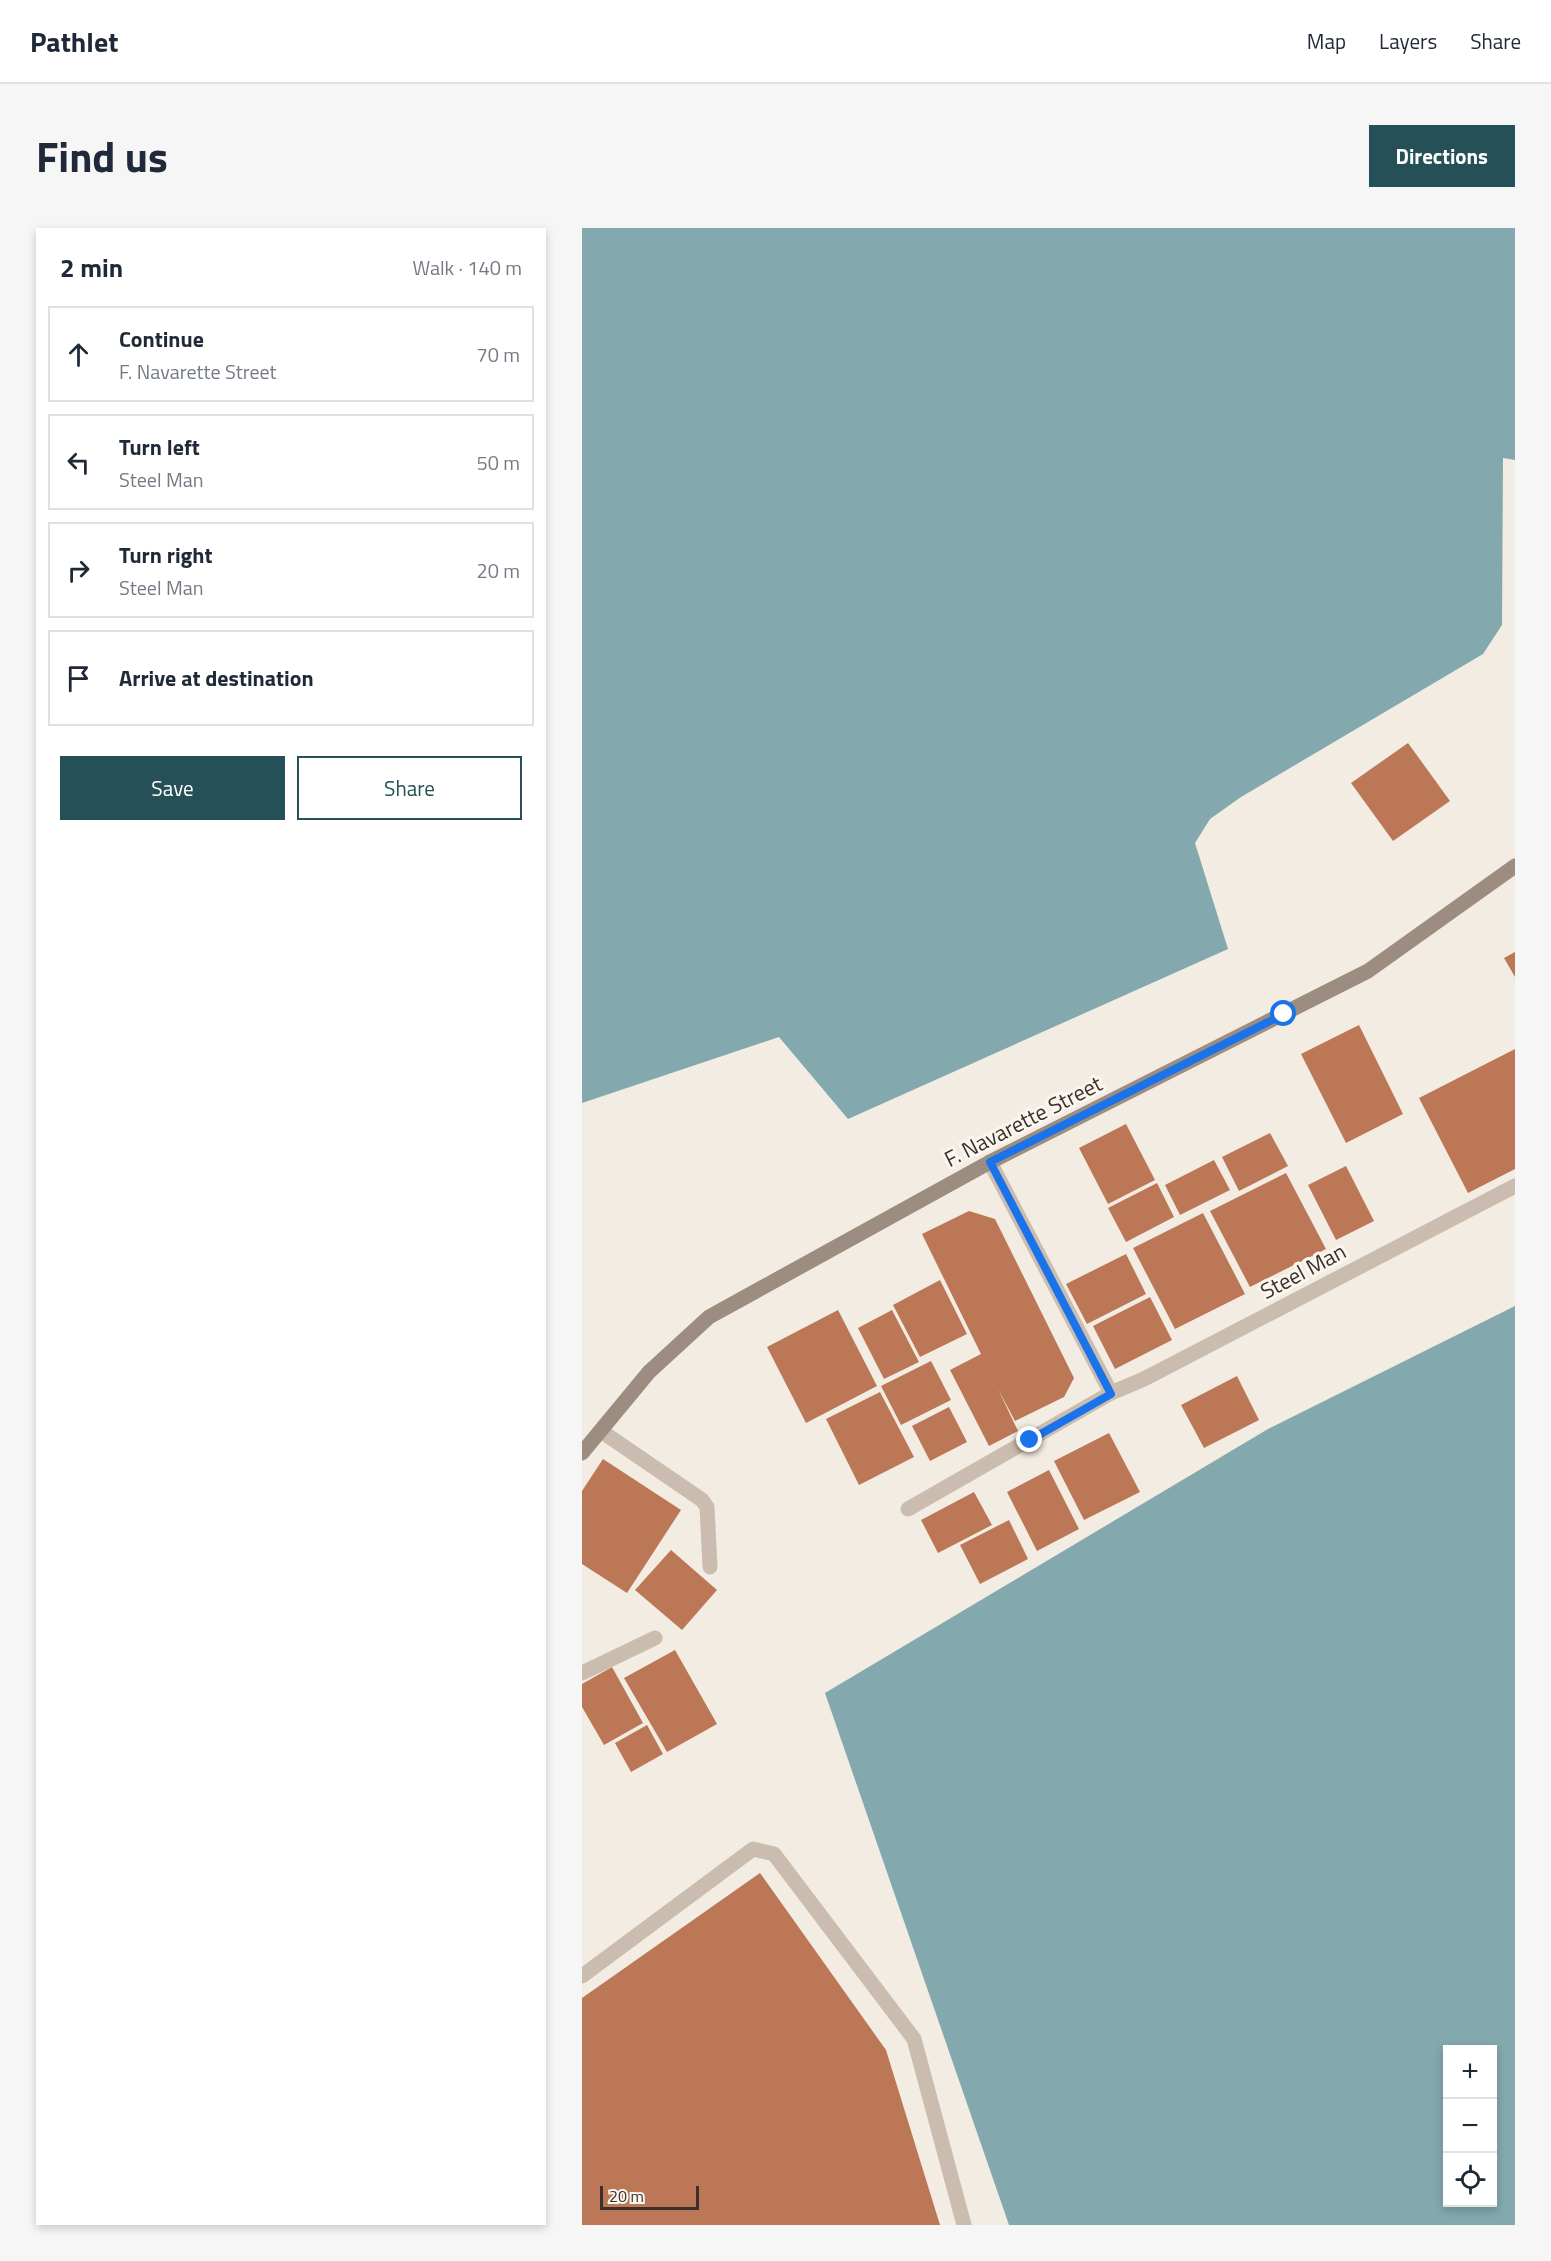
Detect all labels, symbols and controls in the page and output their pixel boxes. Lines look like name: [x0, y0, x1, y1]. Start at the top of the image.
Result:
text: Pathlet: [30, 20, 118, 63]
text: Map: [1307, 25, 1346, 57]
text: Layers: [1379, 25, 1437, 57]
text: Share: [1470, 25, 1521, 57]
text: Find us: [36, 124, 168, 188]
button: Directions: [1369, 125, 1515, 187]
text: 2 min: [60, 248, 123, 287]
text: Walk · 140 m: [413, 252, 522, 283]
text: Continue: [119, 322, 204, 356]
icon: ahead: [62, 338, 95, 371]
text: 70 m: [476, 339, 520, 370]
text: F. Navarette Street: [119, 356, 277, 387]
text: Turn left: [119, 430, 200, 464]
icon: left: [62, 446, 95, 479]
text: 50 m: [476, 447, 520, 478]
text: Steel Man: [119, 464, 203, 495]
text: Turn right: [119, 538, 213, 572]
icon: right: [62, 554, 95, 587]
text: 20 m: [476, 555, 520, 586]
text: Steel Man: [119, 572, 203, 603]
text: Arrive at destination: [119, 661, 314, 695]
icon: arrive: [62, 662, 95, 695]
button: Save: [60, 756, 285, 820]
button: Share: [297, 756, 522, 820]
route start: [1270, 1000, 1296, 1026]
street label: F. Navarette Street: [938, 1066, 1108, 1175]
street label: Steel Man: [1254, 1234, 1352, 1308]
route end: [1016, 1426, 1042, 1452]
map controls: [1443, 2045, 1497, 2207]
button: +: [1443, 2045, 1497, 2099]
button: −: [1443, 2099, 1497, 2153]
button: locate: [1443, 2153, 1497, 2207]
scale bar: [600, 2183, 699, 2210]
text: 20 m: [609, 2184, 644, 2208]

